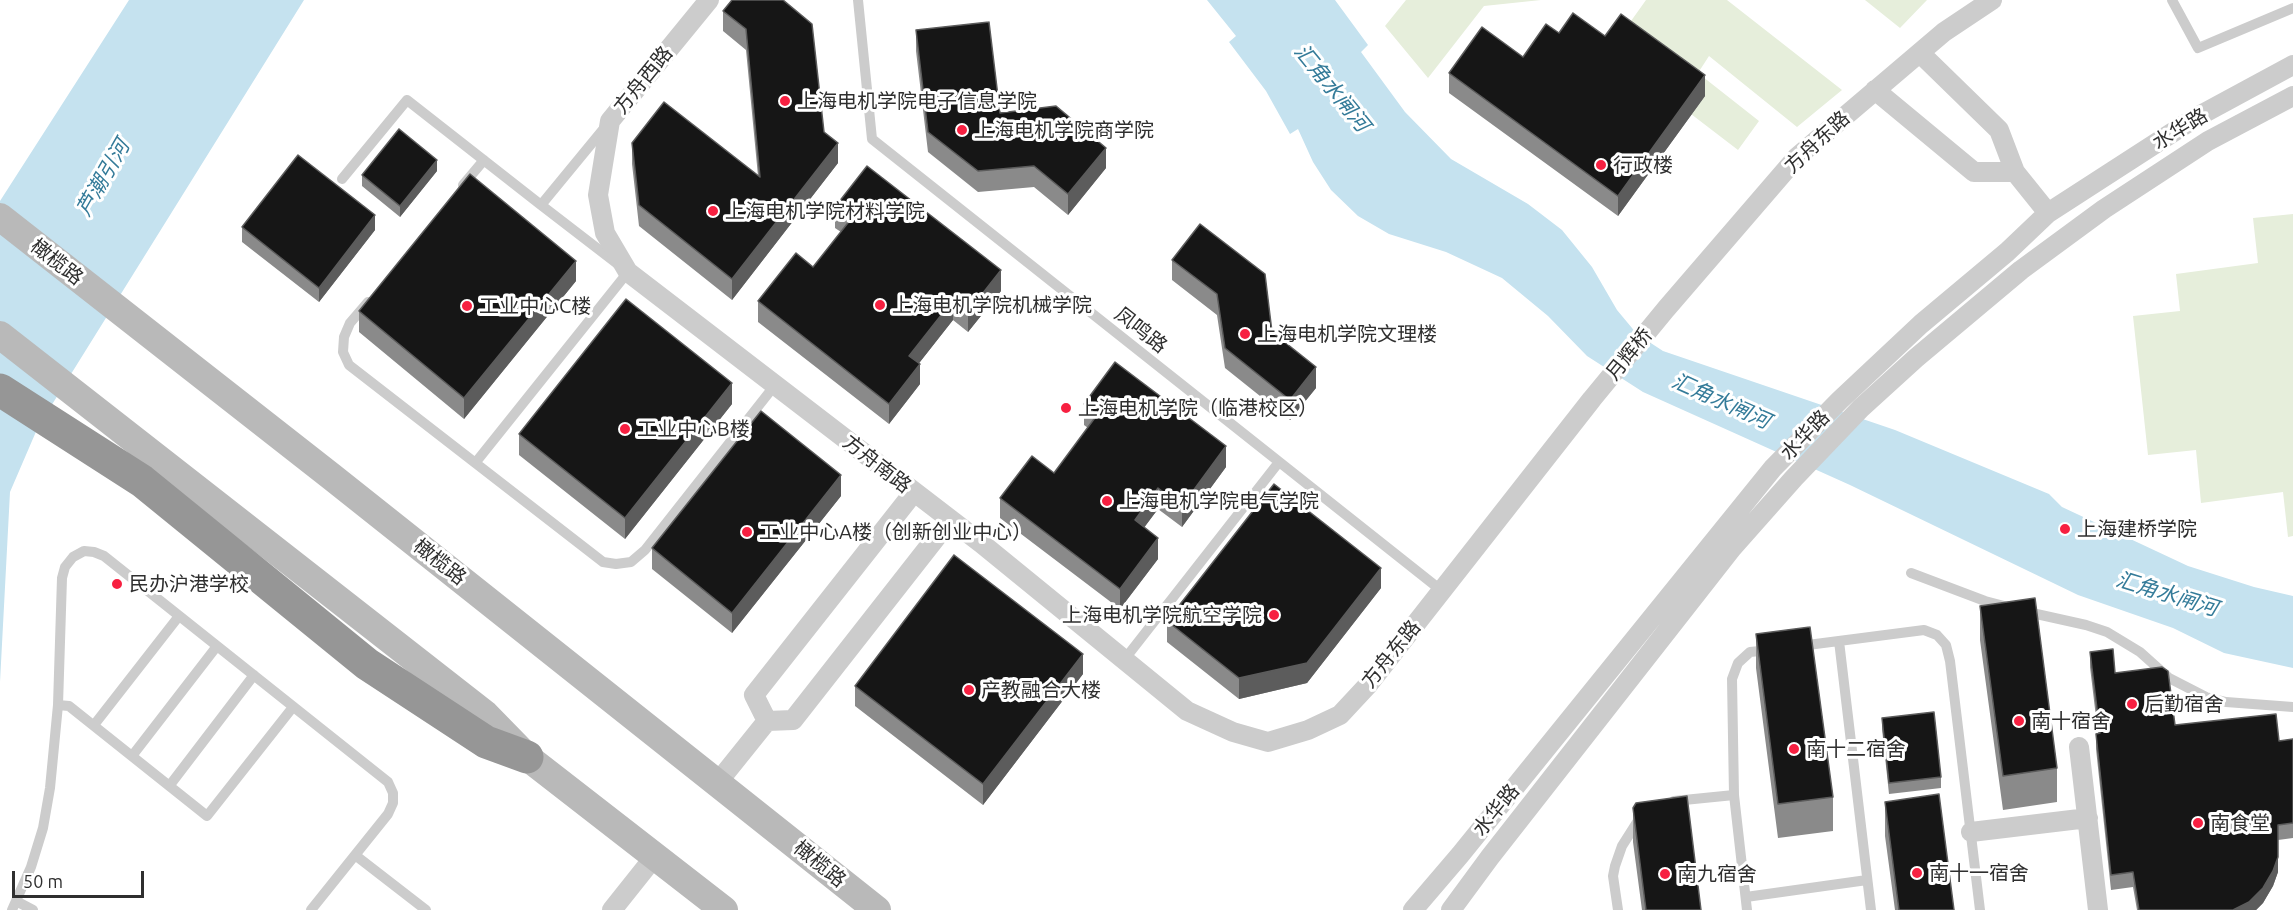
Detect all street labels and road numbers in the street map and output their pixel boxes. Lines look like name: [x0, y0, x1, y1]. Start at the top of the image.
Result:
street label: 方舟西路: [609, 41, 677, 119]
street label: 水华路: [2148, 103, 2212, 155]
street label: 方舟东路: [1780, 106, 1854, 178]
street label: 橄榄路: [26, 234, 88, 290]
street label: 凤鸣路: [1110, 302, 1172, 358]
street label: 月辉桥: [1601, 323, 1657, 385]
street label: 水华路: [1776, 405, 1834, 465]
street label: 方舟南路: [838, 430, 916, 498]
street label: 橄榄路: [409, 534, 471, 590]
street label: 方舟东路: [1357, 615, 1425, 693]
street label: 水华路: [1468, 779, 1524, 841]
street label: 橄榄路: [789, 836, 851, 892]

